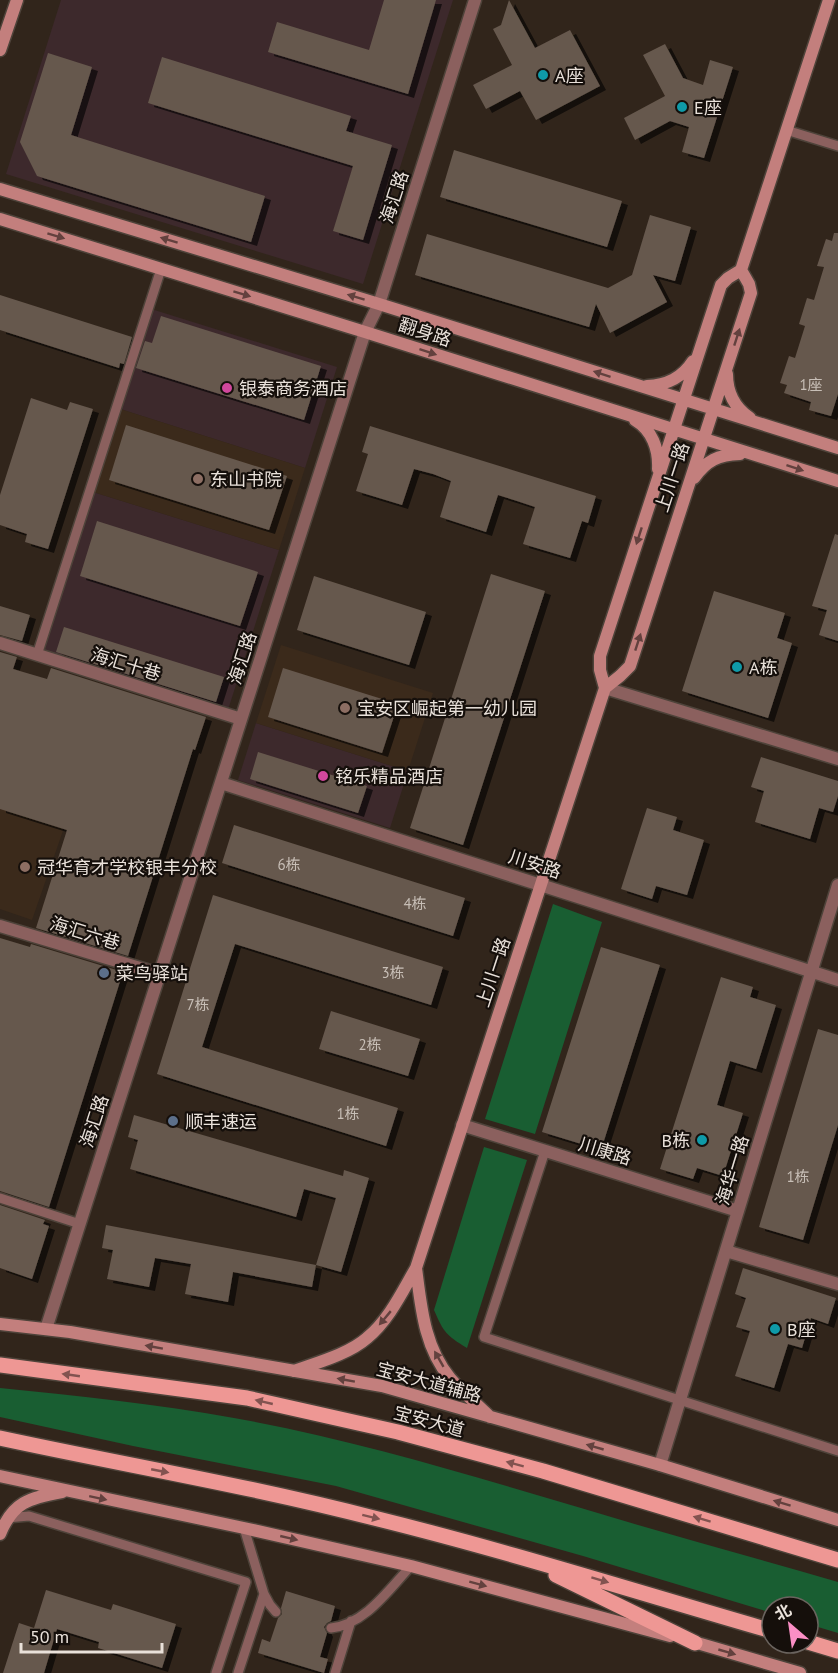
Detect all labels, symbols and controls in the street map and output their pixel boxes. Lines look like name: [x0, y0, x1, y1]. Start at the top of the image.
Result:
place label: A座: [555, 64, 584, 87]
marker: A座: [536, 68, 550, 82]
place label: E座: [694, 96, 722, 119]
marker: E座: [675, 100, 689, 114]
street label: 海汇路: [375, 168, 413, 226]
one-way arrow: [47, 232, 65, 241]
one-way arrow: [160, 235, 178, 244]
one-way arrow: [233, 290, 251, 299]
one-way arrow: [347, 292, 365, 301]
street label: 翻身路: [396, 313, 454, 351]
one-way arrow: [733, 328, 742, 346]
one-way arrow: [419, 348, 437, 357]
one-way arrow: [593, 369, 611, 378]
house number: 1座: [799, 375, 823, 394]
place label: 银泰商务酒店: [239, 377, 347, 400]
marker: 银泰商务酒店: [220, 381, 234, 395]
street label: 上川一路: [650, 439, 694, 515]
one-way arrow: [786, 463, 804, 473]
place label: 东山书院: [210, 468, 282, 491]
marker: 东山书院: [191, 472, 205, 486]
one-way arrow: [634, 527, 643, 545]
street label: 海汇路: [223, 629, 261, 687]
one-way arrow: [633, 633, 643, 651]
street label: 海汇十巷: [88, 642, 164, 686]
place label: A栋: [749, 656, 778, 679]
marker: A栋: [730, 660, 744, 674]
place label: 宝安区崛起第一幼儿园: [357, 697, 537, 720]
marker: 宝安区崛起第一幼儿园: [338, 701, 352, 715]
place label: 铭乐精品酒店: [335, 765, 443, 788]
marker: 铭乐精品酒店: [316, 769, 330, 783]
street label: 川安路: [506, 845, 564, 883]
house number: 6栋: [277, 855, 301, 874]
place label: 冠华育才学校银丰分校: [37, 856, 217, 879]
marker: 冠华育才学校银丰分校: [18, 860, 32, 874]
house number: 4栋: [403, 894, 427, 913]
street label: 海汇六巷: [47, 911, 123, 955]
street label: 上川一路: [471, 934, 515, 1010]
place label: 菜鸟驿站: [116, 962, 188, 985]
house number: 3栋: [381, 963, 405, 982]
marker: 菜鸟驿站: [97, 966, 111, 980]
house number: 7栋: [186, 995, 210, 1014]
house number: 2栋: [358, 1035, 382, 1054]
street label: 海汇路: [75, 1092, 113, 1150]
house number: 1栋: [336, 1104, 360, 1123]
place label: 顺丰速运: [185, 1110, 257, 1133]
marker: 顺丰速运: [166, 1114, 180, 1128]
place label: B栋: [661, 1129, 690, 1152]
street label: 川康路: [576, 1132, 634, 1170]
street label: 海华一路: [710, 1132, 754, 1208]
marker: B栋: [695, 1133, 709, 1147]
house number: 1栋: [786, 1167, 810, 1186]
one-way arrow: [379, 1310, 392, 1325]
place label: B座: [787, 1318, 816, 1341]
marker: B座: [768, 1322, 782, 1336]
one-way arrow: [145, 1342, 164, 1351]
one-way arrow: [433, 1351, 444, 1367]
street label: 宝安大道辅路: [374, 1357, 484, 1407]
one-way arrow: [61, 1370, 80, 1379]
one-way arrow: [337, 1375, 356, 1384]
one-way arrow: [254, 1397, 273, 1406]
street label: 宝安大道: [391, 1401, 467, 1441]
one-way arrow: [586, 1442, 604, 1451]
one-way arrow: [505, 1458, 524, 1468]
one-way arrow: [151, 1467, 170, 1476]
one-way arrow: [89, 1494, 108, 1503]
one-way arrow: [773, 1498, 791, 1507]
one-way arrow: [362, 1513, 380, 1523]
one-way arrow: [692, 1514, 710, 1523]
one-way arrow: [280, 1534, 299, 1543]
one-way arrow: [591, 1576, 609, 1585]
one-way arrow: [470, 1580, 488, 1589]
north arrow: [760, 1595, 820, 1655]
text: 北: [771, 1599, 795, 1625]
scale bar: [21, 1616, 162, 1654]
text: 50 m: [30, 1625, 69, 1648]
one-way arrow: [718, 1648, 736, 1657]

